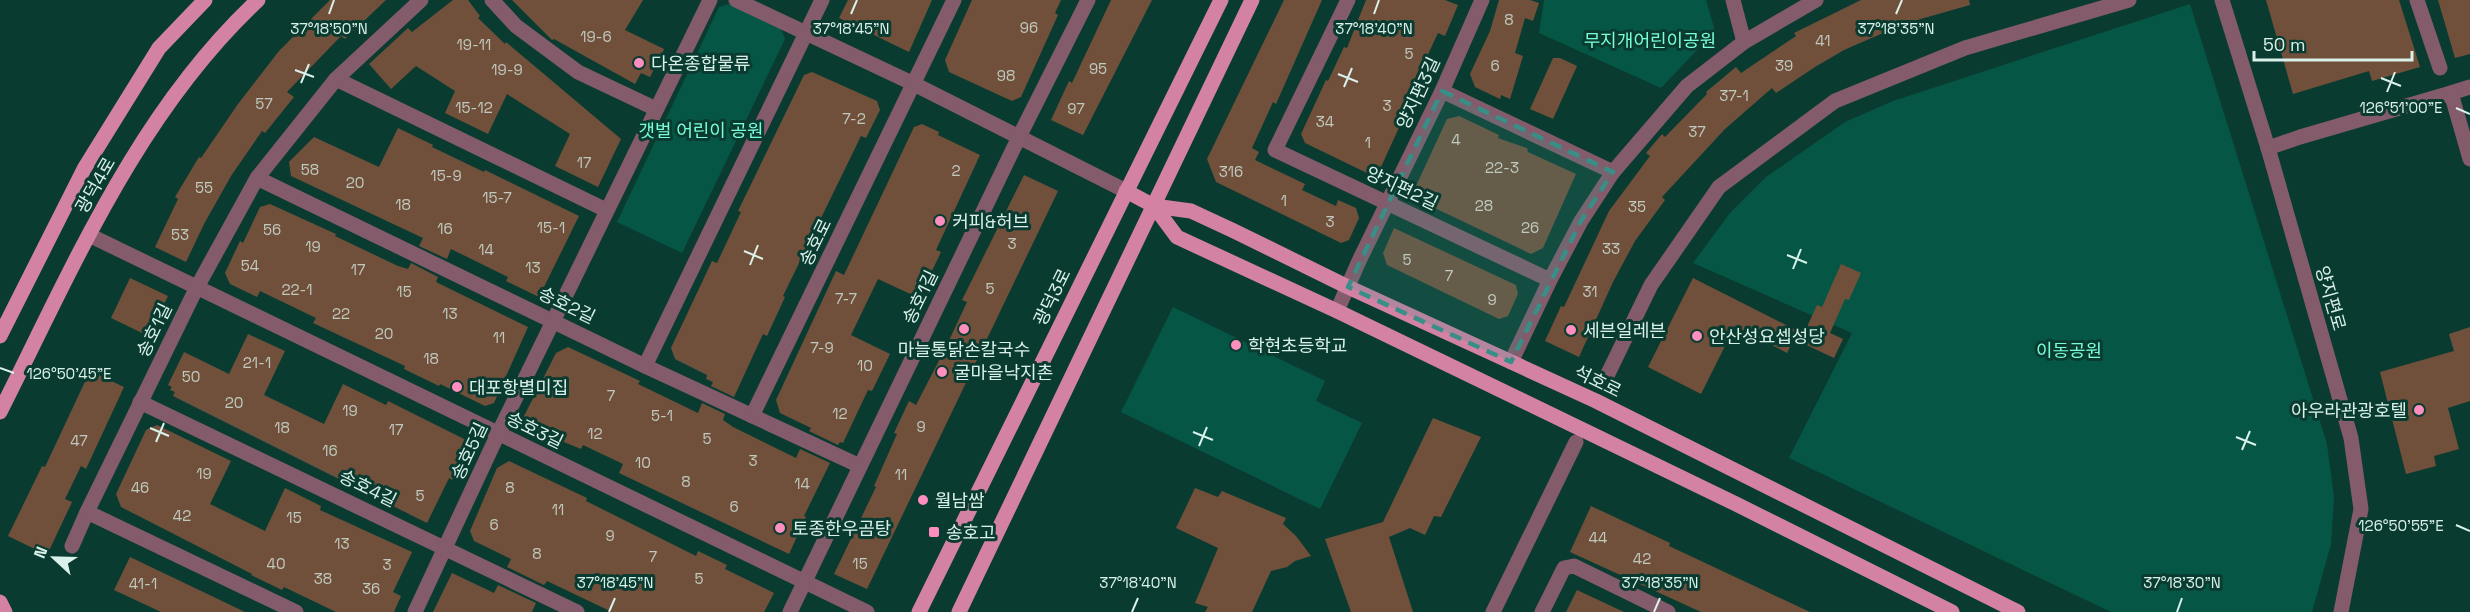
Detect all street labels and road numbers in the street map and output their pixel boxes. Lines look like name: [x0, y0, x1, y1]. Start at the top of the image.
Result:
street label: 양지편3길: [1391, 53, 1445, 133]
street label: 광덕4로: [70, 153, 120, 217]
street label: 양지편2길: [1362, 161, 1442, 215]
street label: 송호로: [794, 215, 836, 269]
street label: 양지편로: [2311, 263, 2351, 333]
street label: 광덕3로: [1028, 265, 1076, 329]
street label: 송호1길: [897, 266, 943, 328]
street label: 송호2길: [535, 281, 599, 329]
street label: 송호1길: [131, 299, 177, 361]
street label: 석호로: [1571, 360, 1625, 402]
street label: 송호3길: [503, 406, 567, 454]
street label: 송호5길: [446, 419, 492, 483]
street label: 송호4길: [336, 464, 400, 512]

